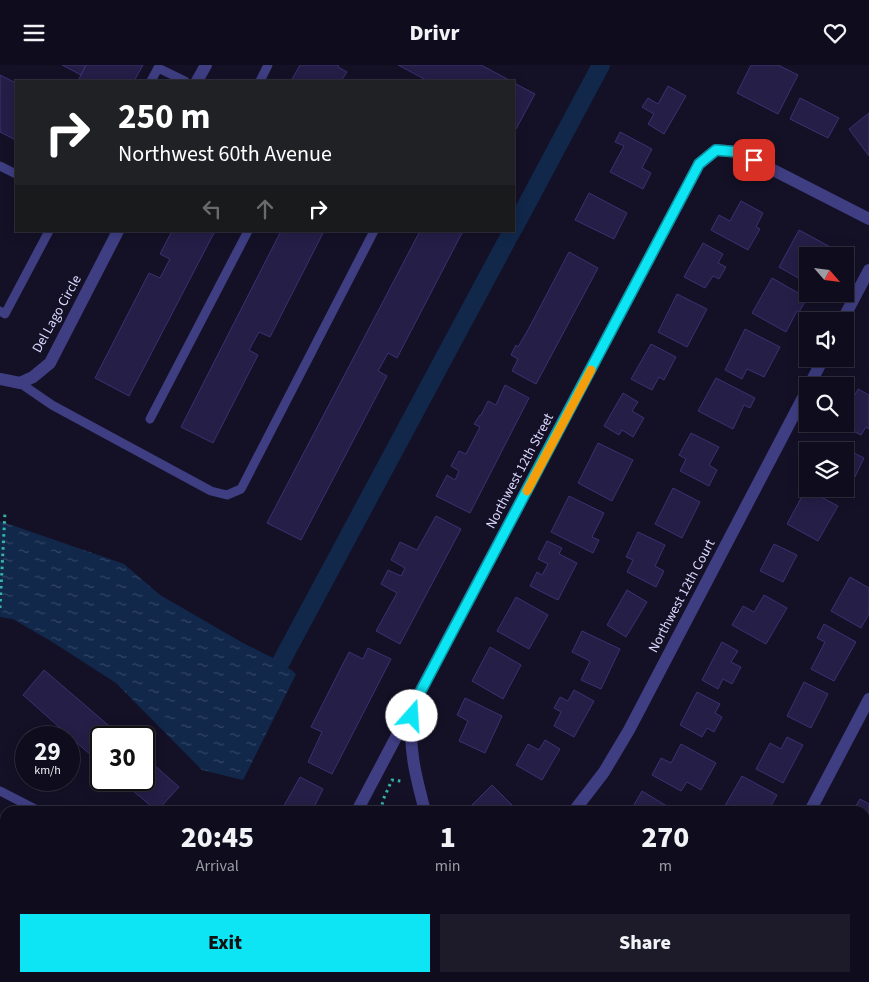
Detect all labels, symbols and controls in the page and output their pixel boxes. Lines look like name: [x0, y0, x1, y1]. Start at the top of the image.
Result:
text: Drivr: [410, 17, 459, 49]
icon: menu: [20, 19, 48, 47]
icon: heart: [821, 19, 849, 47]
text: 250 m: [118, 92, 210, 142]
icon: right: [35, 100, 100, 165]
text: Northwest 60th Avenue: [118, 138, 332, 170]
pin: [733, 139, 775, 181]
icon: arrive: [740, 146, 768, 174]
icon: left: [198, 195, 226, 223]
icon: ahead: [251, 195, 279, 223]
icon: right: [304, 195, 332, 223]
north arrow: [799, 247, 854, 303]
map controls: [799, 247, 854, 497]
street label: Del Lago Circle: [27, 271, 87, 356]
button: sound: [799, 312, 854, 367]
button: search: [799, 377, 854, 432]
street label: Northwest 12th Street: [481, 410, 559, 532]
button: layers: [799, 442, 854, 497]
street label: Northwest 12th Court: [644, 536, 720, 656]
position arrow: [385, 689, 437, 741]
speed limit sign: 30: [90, 726, 155, 791]
text: 29: [34, 734, 61, 770]
text: km/h: [34, 762, 61, 779]
text: 20:45: [181, 816, 254, 859]
text: 1: [440, 816, 456, 859]
text: 270: [641, 816, 689, 859]
text: Arrival: [196, 855, 239, 877]
text: min: [435, 855, 461, 877]
text: m: [659, 855, 672, 877]
button: Exit: [20, 914, 430, 972]
button: Share: [440, 914, 850, 972]

